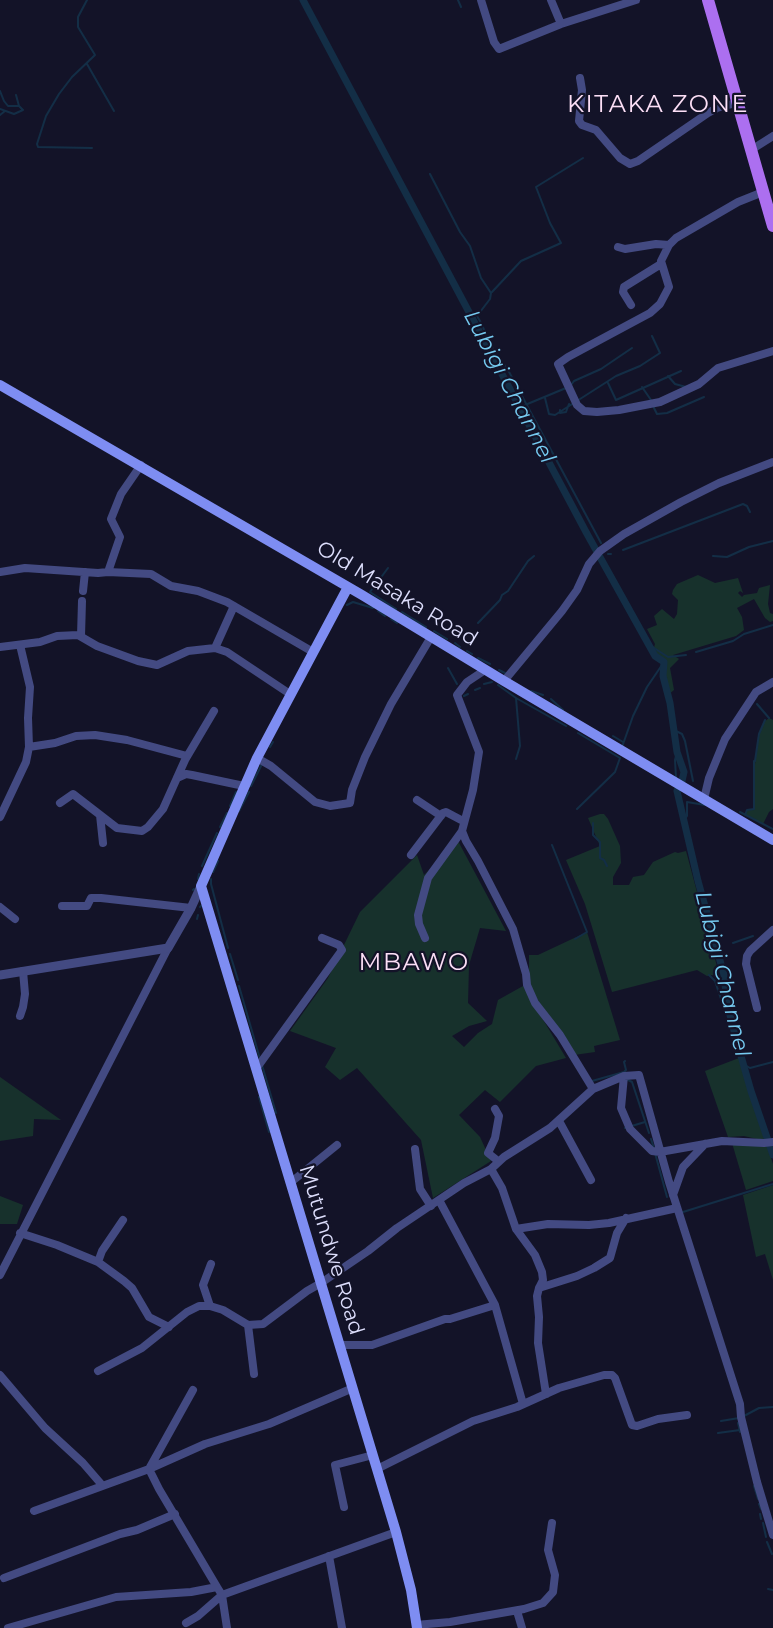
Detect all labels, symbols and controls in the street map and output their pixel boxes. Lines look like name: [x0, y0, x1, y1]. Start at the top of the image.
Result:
district label: KITAKA ZONE: [567, 91, 749, 119]
water label: Lubigi Channel: [458, 306, 560, 468]
street label: Old Masaka Road: [312, 536, 482, 652]
water label: Lubigi Channel: [689, 888, 755, 1060]
district label: MBAWO: [358, 949, 470, 977]
street label: Mutundwe Road: [293, 1162, 369, 1338]

